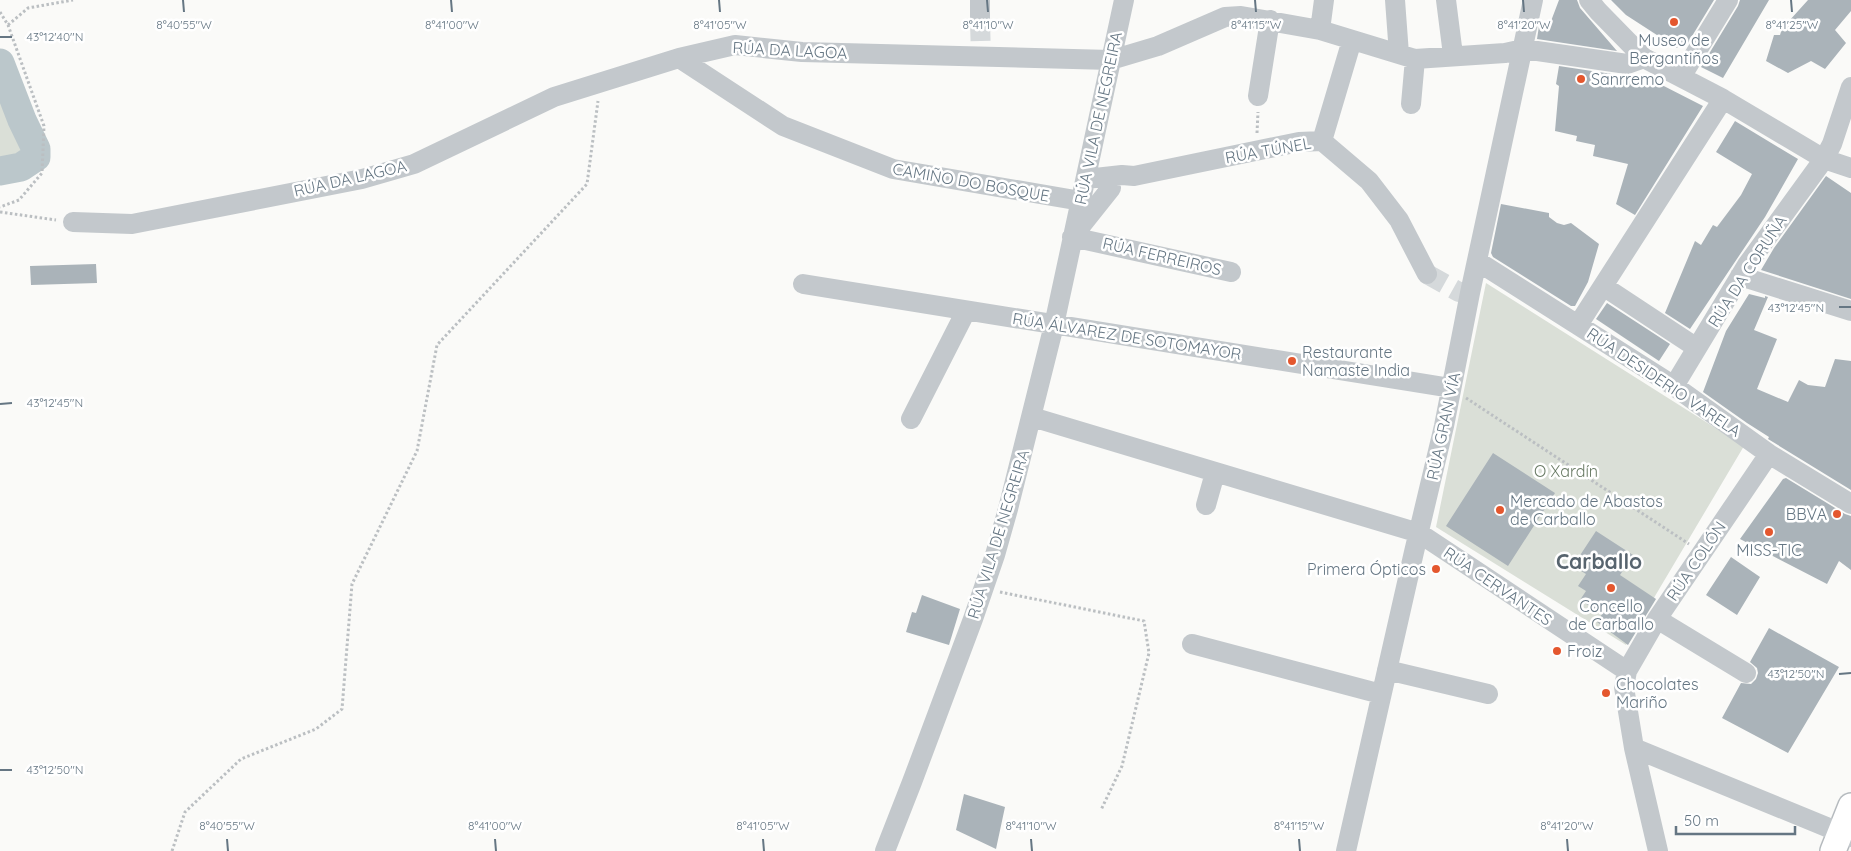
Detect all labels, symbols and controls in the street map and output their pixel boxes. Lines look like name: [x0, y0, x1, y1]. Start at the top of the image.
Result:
marker: Museo de Bergantiños: [1668, 16, 1680, 28]
text: 8°40'55"W: [156, 17, 212, 32]
text: 8°41'00"W: [425, 17, 479, 32]
text: 8°41'05"W: [693, 17, 747, 32]
text: 8°41'10"W: [962, 17, 1014, 32]
text: 8°41'15"W: [1231, 17, 1282, 32]
text: 8°41'20"W: [1497, 17, 1551, 32]
text: 8°41'25"W: [1766, 17, 1819, 32]
text: 43°12'40"N: [27, 29, 83, 44]
street label: RÚA VILA DE NEGREIRA: [1070, 30, 1126, 206]
place label: Museo de Bergantiños: [1629, 30, 1719, 68]
street label: RÚA DA LAGOA: [732, 37, 848, 63]
place label: Sanrremo: [1591, 69, 1664, 89]
marker: Sanrremo: [1575, 73, 1587, 85]
street label: RÚA TÚNEL: [1223, 133, 1313, 167]
street label: RÚA DA LAGOA: [292, 155, 408, 201]
street label: CAMIÑO DO BOSQUE: [891, 158, 1051, 206]
street label: RÚA DA CORUÑA: [1703, 211, 1791, 331]
street label: RÚA FERREIROS: [1101, 233, 1223, 279]
text: 43°12'45"N: [1768, 300, 1824, 315]
street label: RÚA ÁLVAREZ DE SOTOMAYOR: [1011, 308, 1243, 364]
street label: RÚA DESIDERIO VARELA: [1583, 323, 1745, 441]
place label: Restaurante Namaste India: [1302, 342, 1410, 380]
marker: Restaurante Namaste India: [1286, 355, 1298, 367]
street label: RÚA GRAN VÍA: [1422, 370, 1464, 482]
text: 43°12'45"N: [27, 395, 83, 410]
street label: RÚA VILA DE NEGREIRA: [963, 447, 1033, 621]
park label: O Xardín: [1534, 461, 1598, 481]
place label: Mercado de Abastos de Carballo: [1510, 491, 1663, 529]
marker: Mercado de Abastos de Carballo: [1494, 504, 1506, 516]
place label: BBVA: [1786, 504, 1827, 524]
marker: BBVA: [1831, 508, 1843, 520]
street label: RÚA COLÓN: [1662, 517, 1730, 605]
marker: MISS-TIC: [1763, 526, 1775, 538]
place label: MISS-TIC: [1736, 540, 1802, 560]
street label: RÚA CERVANTES: [1440, 542, 1556, 630]
district label: Carballo: [1556, 548, 1642, 574]
place label: Primera Ópticos: [1307, 559, 1426, 579]
marker: Primera Ópticos: [1430, 563, 1442, 575]
marker: Concello de Carballo: [1605, 582, 1617, 594]
place label: Concello de Carballo: [1568, 596, 1654, 634]
place label: Froiz: [1567, 641, 1602, 661]
marker: Froiz: [1551, 645, 1563, 657]
text: 43°12'50"N: [1767, 666, 1825, 681]
place label: Chocolates Mariño: [1616, 674, 1698, 712]
marker: Chocolates Mariño: [1600, 687, 1612, 699]
text: 43°12'50"N: [26, 762, 84, 777]
scale bar: [1676, 804, 1795, 836]
text: 50 m: [1684, 811, 1719, 830]
text: 8°40'55"W: [199, 818, 255, 833]
text: 8°41'00"W: [468, 818, 522, 833]
text: 8°41'05"W: [736, 818, 790, 833]
text: 8°41'10"W: [1005, 818, 1057, 833]
text: 8°41'15"W: [1274, 818, 1325, 833]
text: 8°41'20"W: [1540, 818, 1594, 833]

